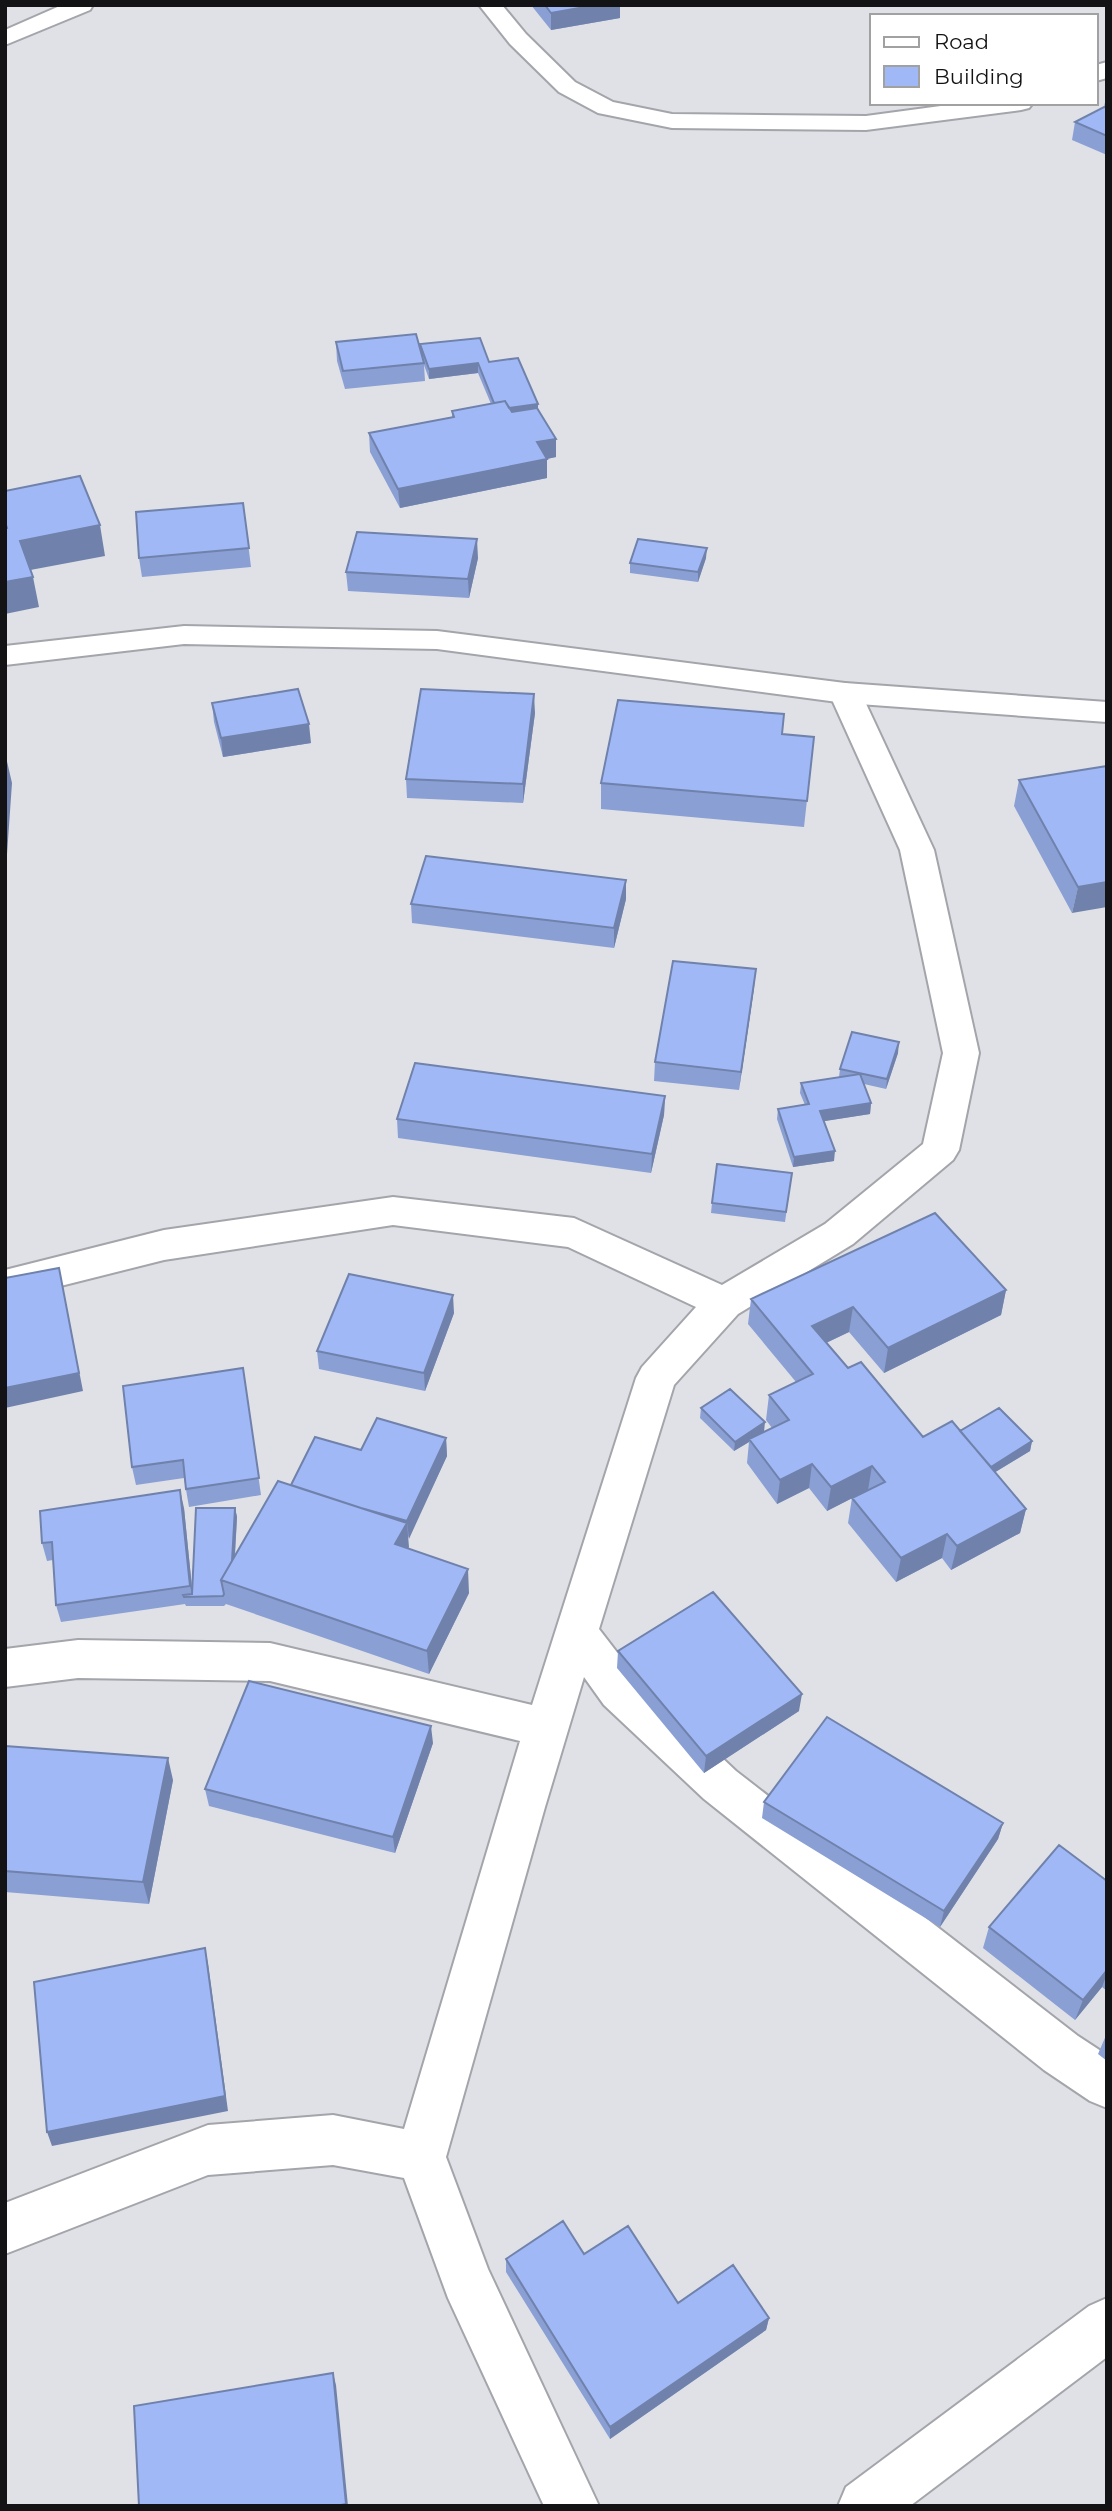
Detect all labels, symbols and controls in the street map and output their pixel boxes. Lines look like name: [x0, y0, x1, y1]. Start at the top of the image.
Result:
legend: [870, 14, 1098, 105]
text: Road: [934, 29, 989, 54]
text: Building: [934, 64, 1024, 89]

